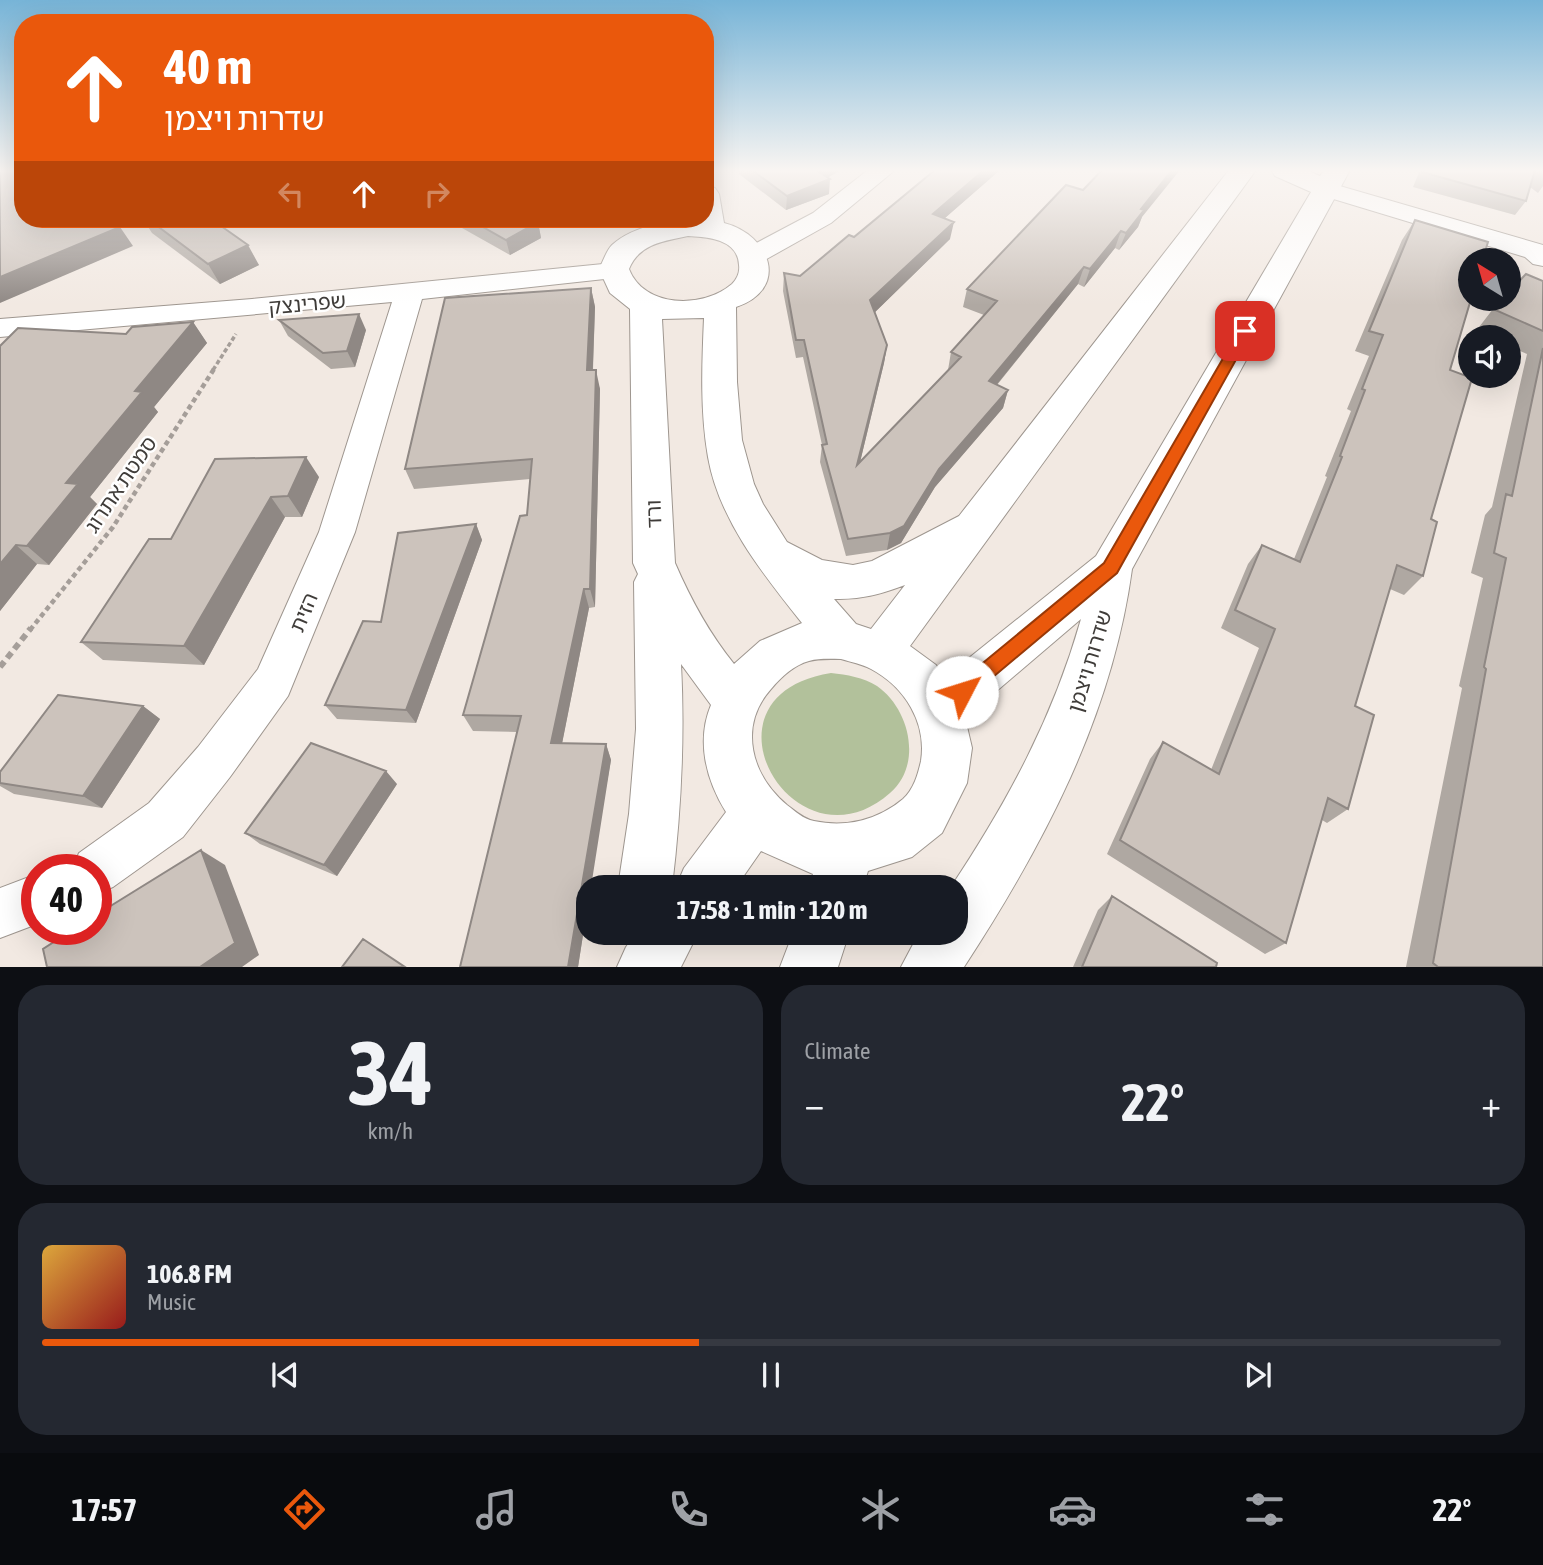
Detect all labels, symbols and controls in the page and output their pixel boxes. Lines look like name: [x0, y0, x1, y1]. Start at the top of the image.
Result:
text: 40 m: [164, 38, 252, 94]
icon: ahead: [49, 42, 140, 133]
text: שדרות ויצמן: [164, 100, 325, 137]
icon: left: [272, 175, 310, 213]
icon: ahead: [345, 175, 383, 213]
icon: right: [418, 175, 456, 213]
north arrow: [1458, 248, 1521, 312]
map controls: [1458, 248, 1521, 388]
street label: שפרינצק: [267, 288, 347, 318]
pin: [1215, 301, 1275, 361]
icon: arrive: [1226, 312, 1264, 350]
button: sound: [1458, 325, 1521, 388]
street label: סמטת אתרוג: [79, 431, 161, 537]
street label: ורד: [641, 499, 665, 529]
street label: הזית: [284, 589, 322, 635]
street label: שדרות ויצמן: [1062, 607, 1116, 715]
position arrow: [925, 655, 999, 729]
speed limit sign: 40: [21, 854, 112, 945]
text: 17:58 · 1 min · 120 m: [677, 895, 867, 925]
text: 34: [347, 1020, 433, 1124]
text: Climate: [805, 1038, 870, 1064]
text: 22°: [1121, 1072, 1184, 1132]
text: −: [805, 1082, 824, 1125]
text: +: [1481, 1082, 1501, 1125]
text: km/h: [367, 1118, 413, 1144]
text: 106.8 FM: [147, 1259, 232, 1289]
text: Music: [147, 1289, 195, 1315]
icon: previous: [266, 1356, 304, 1394]
icon: pause: [752, 1356, 790, 1394]
icon: next: [1239, 1356, 1277, 1394]
icon: directions: [280, 1485, 329, 1534]
icon: music: [472, 1485, 521, 1534]
icon: phone: [664, 1485, 713, 1534]
icon: climate: [856, 1485, 905, 1534]
icon: car: [1048, 1485, 1097, 1534]
icon: filters: [1240, 1485, 1289, 1534]
text: 17:57: [72, 1491, 137, 1528]
text: 22°: [1432, 1491, 1471, 1528]

